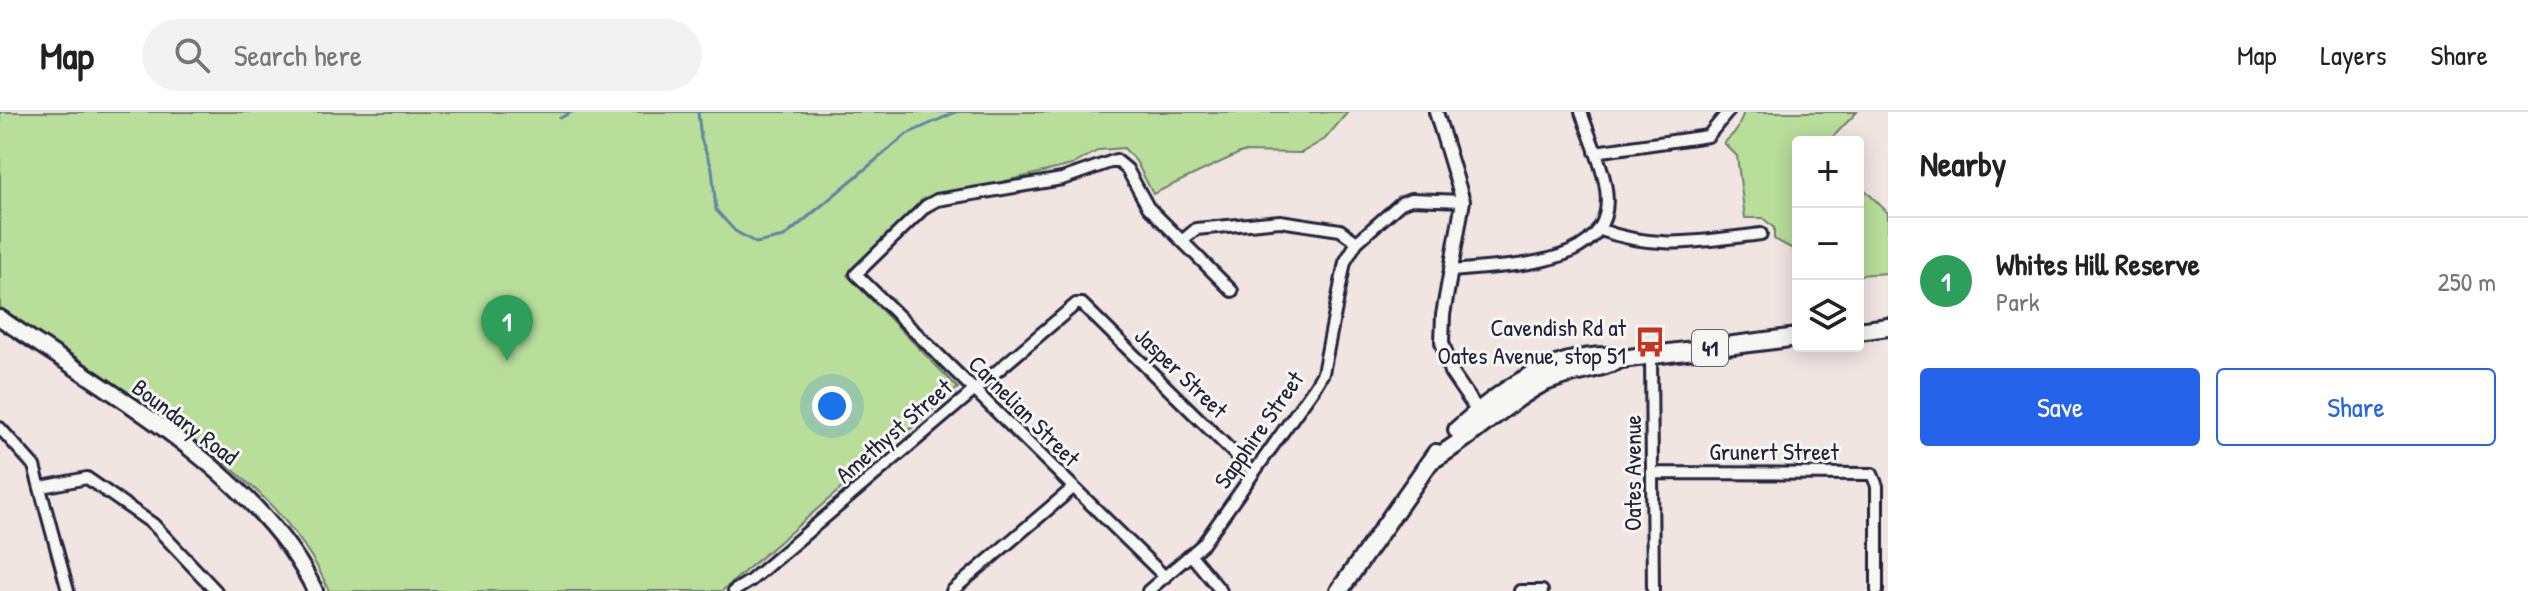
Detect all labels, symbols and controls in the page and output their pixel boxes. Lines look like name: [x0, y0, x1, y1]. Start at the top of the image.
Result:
search box: [142, 19, 702, 91]
text: Map: [40, 29, 94, 81]
icon: search: [170, 33, 214, 77]
text: Search here: [234, 35, 362, 75]
text: Map: [2237, 36, 2277, 74]
text: Layers: [2321, 36, 2386, 74]
text: Share: [2430, 36, 2488, 74]
map controls: [1792, 136, 1864, 352]
button: +: [1792, 136, 1864, 208]
text: Nearby: [1920, 141, 2006, 187]
button: −: [1792, 208, 1864, 280]
text: Whites Hill Reserve: [1996, 244, 2200, 284]
text: 1: [1941, 264, 1951, 299]
text: 250 m: [2438, 264, 2496, 299]
button: layers: [1792, 280, 1864, 352]
text: Park: [1996, 284, 2040, 319]
pin: 1: [481, 295, 533, 361]
place label: Cavendish Rd at Oates Avenue, stop 51: [1438, 311, 1627, 371]
street label: Jasper Street: [1128, 320, 1236, 425]
bus stop icon: Cavendish Rd at Oates Avenue, stop 51: [1633, 325, 1667, 359]
road number: 41: [1692, 330, 1728, 366]
street label: Carnelian Street: [962, 347, 1088, 474]
street label: Sapphire Street: [1206, 364, 1311, 495]
button: Save: [1920, 368, 2200, 446]
button: Share: [2216, 368, 2496, 446]
street label: Amethyst Street: [828, 370, 959, 490]
street label: Boundary Road: [126, 371, 245, 472]
your location: [812, 386, 852, 426]
street label: Oates Avenue: [1616, 414, 1648, 531]
street label: Grunert Street: [1709, 435, 1840, 467]

